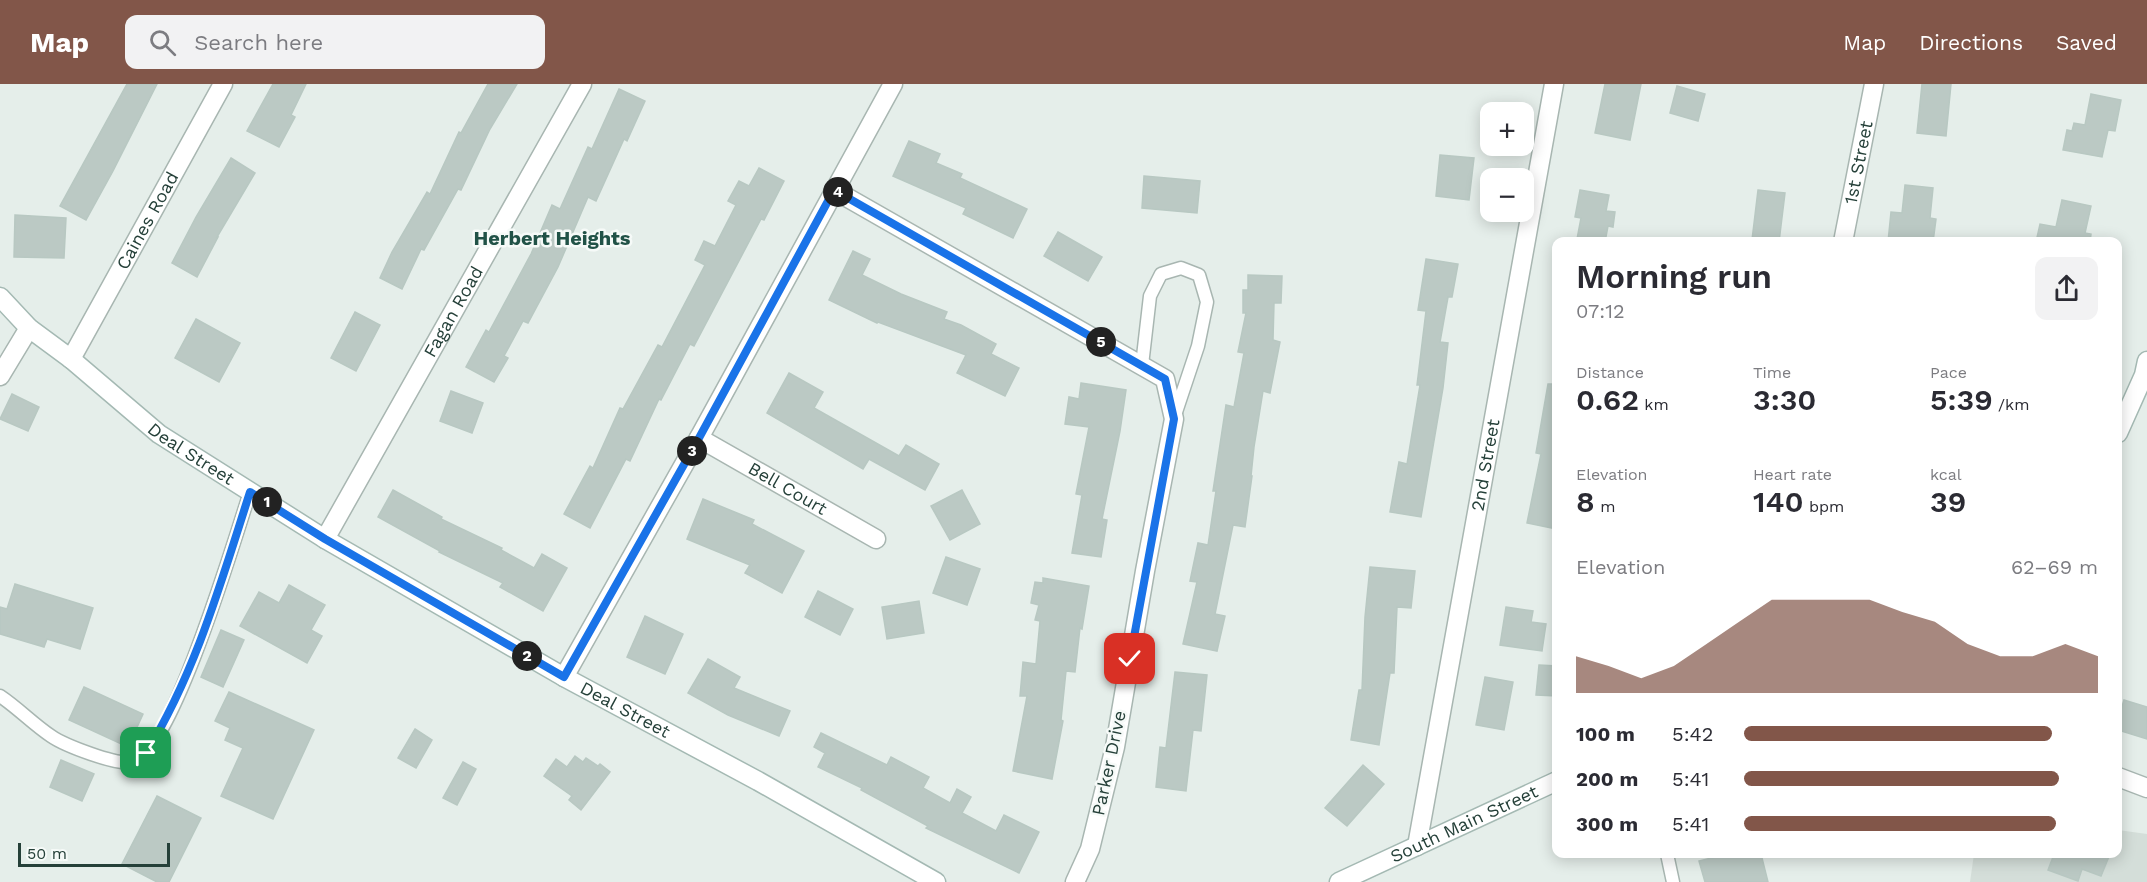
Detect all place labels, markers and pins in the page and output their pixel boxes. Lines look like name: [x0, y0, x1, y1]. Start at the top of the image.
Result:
pin: 4: [823, 177, 853, 207]
pin: 5: [1086, 327, 1116, 357]
pin: 3: [677, 436, 707, 466]
pin: 1: [252, 487, 282, 517]
pin: [1104, 633, 1155, 684]
pin: 2: [512, 641, 542, 671]
pin: [120, 727, 171, 778]

